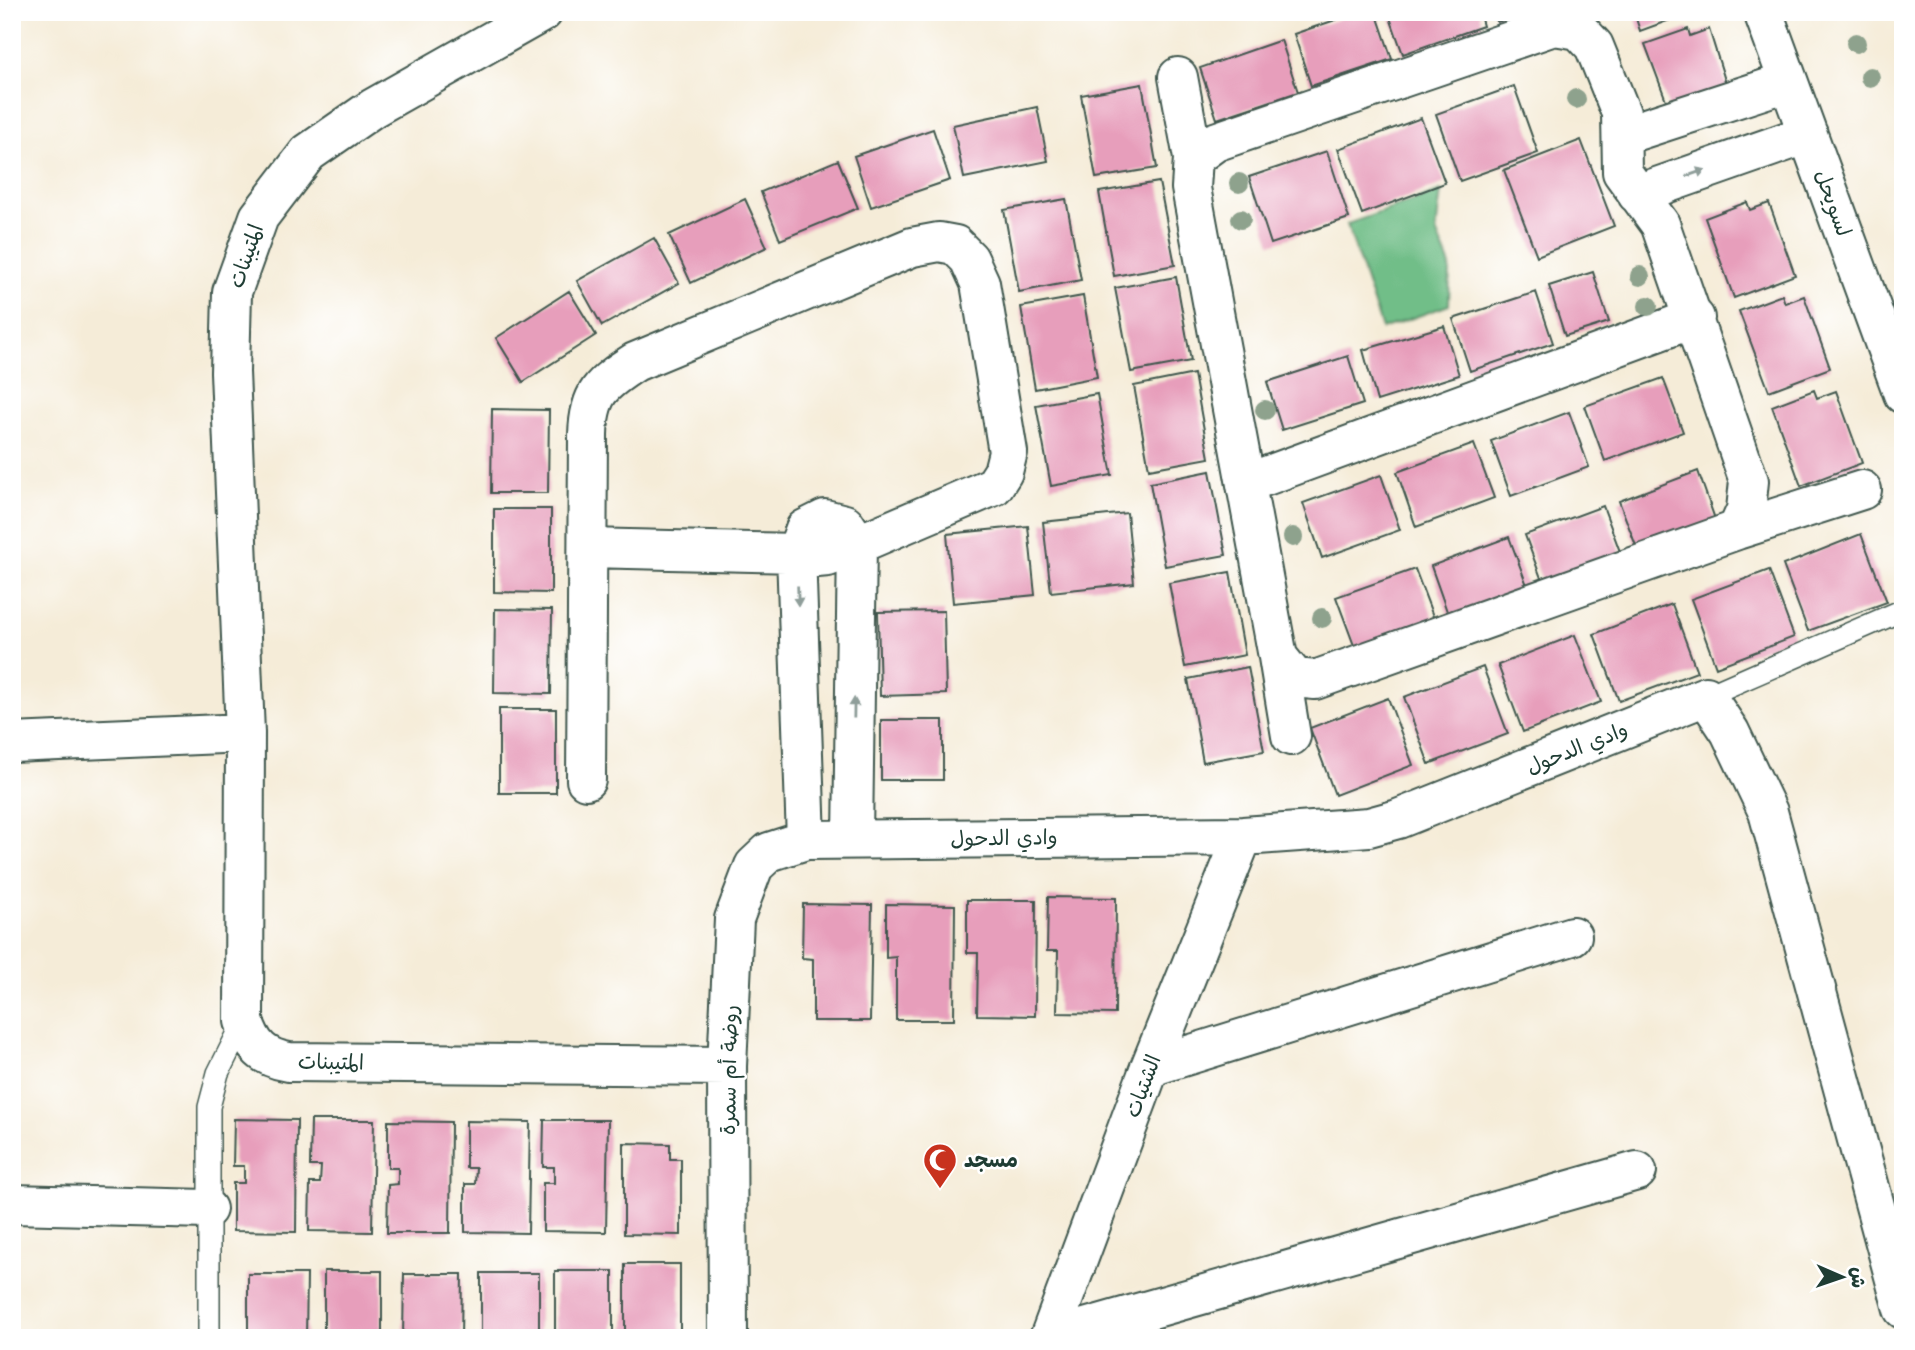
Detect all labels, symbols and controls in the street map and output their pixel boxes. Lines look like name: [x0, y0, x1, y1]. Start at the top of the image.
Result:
street label: لسويحل: [1808, 166, 1858, 240]
one-way arrow: [1685, 167, 1706, 178]
street label: المتيبنات: [222, 220, 270, 292]
one-way arrow: [792, 585, 803, 607]
one-way arrow: [849, 697, 860, 719]
street label: وادي الدحول: [1522, 715, 1632, 782]
street label: وادي الدحول: [950, 823, 1058, 854]
street label: روضة أم سمرة: [714, 1005, 746, 1135]
street label: المتيبنات: [298, 1047, 364, 1077]
street label: الشتيات: [1118, 1051, 1168, 1121]
mosque icon: مسجد: [921, 1141, 959, 1190]
place label: مسجد: [964, 1146, 1018, 1174]
north arrow: [1806, 1242, 1876, 1312]
text: ش: [1846, 1267, 1871, 1289]

